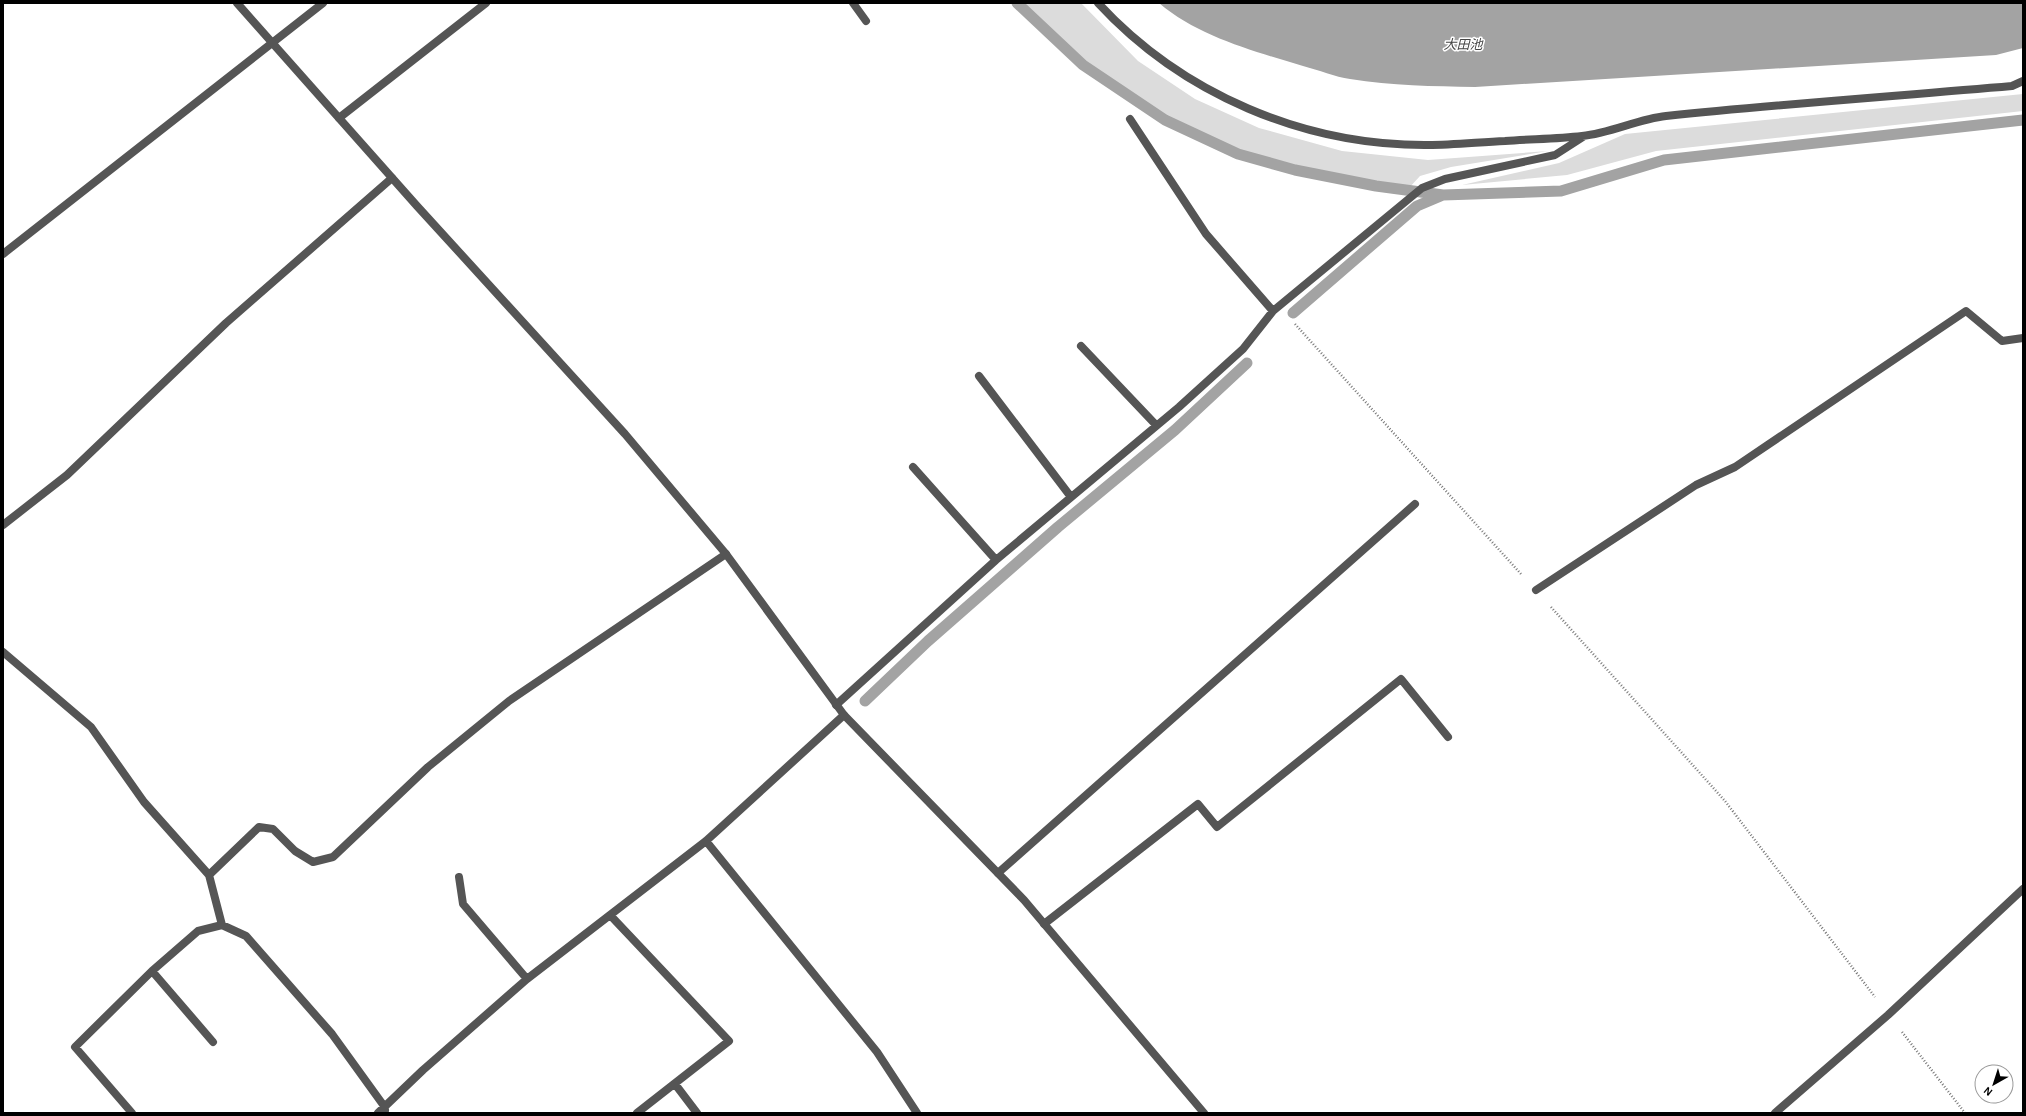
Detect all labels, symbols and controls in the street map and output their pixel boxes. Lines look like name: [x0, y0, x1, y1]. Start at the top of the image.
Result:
water label: 大田池: [1443, 38, 1484, 52]
north arrow: [1974, 1064, 2014, 1104]
text: N: [1982, 1085, 1994, 1098]

